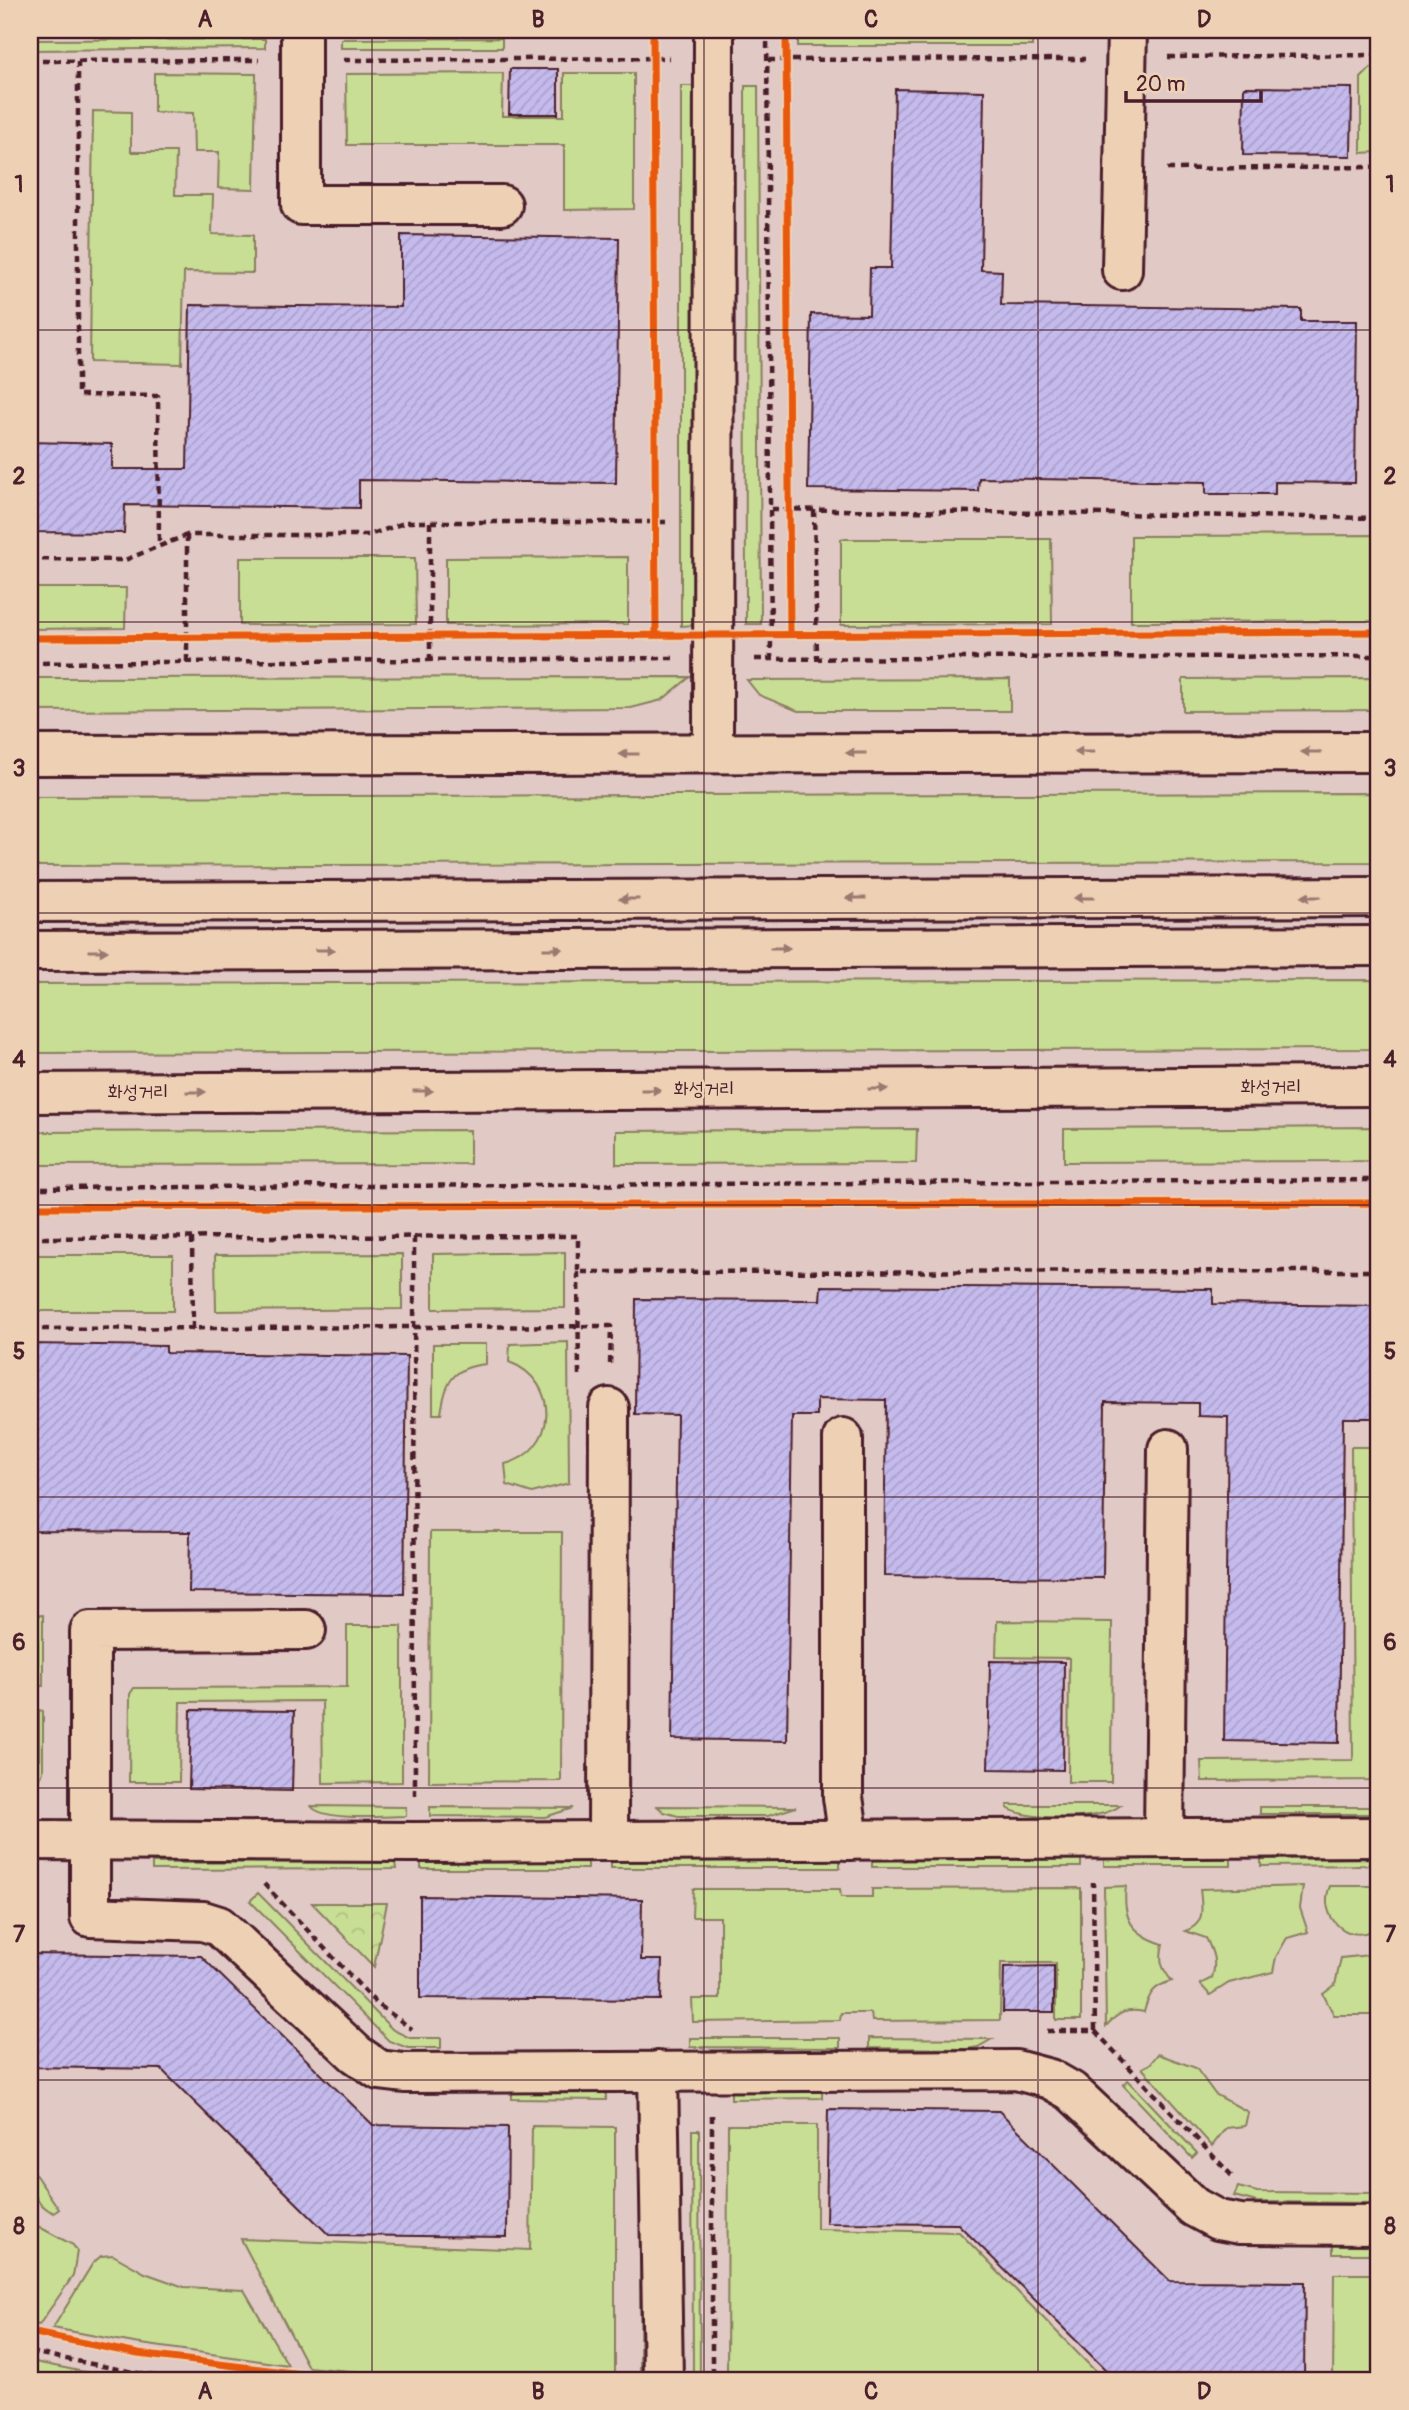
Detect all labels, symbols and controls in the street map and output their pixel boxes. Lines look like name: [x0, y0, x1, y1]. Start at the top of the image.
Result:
text: A: [198, 5, 213, 34]
text: B: [531, 5, 545, 34]
text: C: [864, 5, 878, 34]
text: D: [1197, 5, 1211, 34]
scale bar: [1126, 60, 1260, 104]
text: 20 m: [1136, 71, 1185, 98]
text: 1: [15, 170, 24, 199]
text: 1: [1386, 170, 1395, 199]
text: 2: [13, 462, 26, 491]
text: 2: [1384, 462, 1397, 491]
one-way arrow: [1072, 746, 1094, 758]
one-way arrow: [1300, 746, 1322, 758]
one-way arrow: [845, 747, 867, 759]
one-way arrow: [617, 748, 639, 760]
text: 3: [13, 754, 25, 783]
text: 3: [1384, 754, 1396, 783]
one-way arrow: [1300, 891, 1322, 903]
one-way arrow: [1072, 892, 1094, 904]
one-way arrow: [617, 893, 639, 905]
one-way arrow: [845, 893, 867, 904]
one-way arrow: [770, 942, 792, 954]
one-way arrow: [542, 943, 564, 955]
one-way arrow: [315, 944, 337, 956]
one-way arrow: [87, 945, 109, 957]
text: 4: [12, 1045, 26, 1074]
text: 4: [1383, 1045, 1397, 1074]
street label: 화성거리: [1240, 1075, 1302, 1099]
street label: 화성거리: [673, 1077, 735, 1101]
street label: 화성거리: [107, 1080, 169, 1104]
one-way arrow: [868, 1083, 890, 1095]
one-way arrow: [640, 1084, 662, 1096]
one-way arrow: [413, 1085, 435, 1097]
one-way arrow: [185, 1086, 207, 1098]
text: 5: [13, 1337, 25, 1366]
text: 5: [1384, 1337, 1396, 1366]
text: 6: [12, 1628, 26, 1657]
text: 6: [1383, 1628, 1397, 1657]
text: 7: [13, 1920, 26, 1949]
text: 7: [1384, 1920, 1397, 1949]
text: 8: [13, 2212, 25, 2241]
text: 8: [1384, 2212, 1396, 2241]
text: A: [198, 2377, 213, 2406]
text: B: [531, 2377, 545, 2406]
text: C: [864, 2377, 878, 2406]
text: D: [1197, 2377, 1211, 2406]

